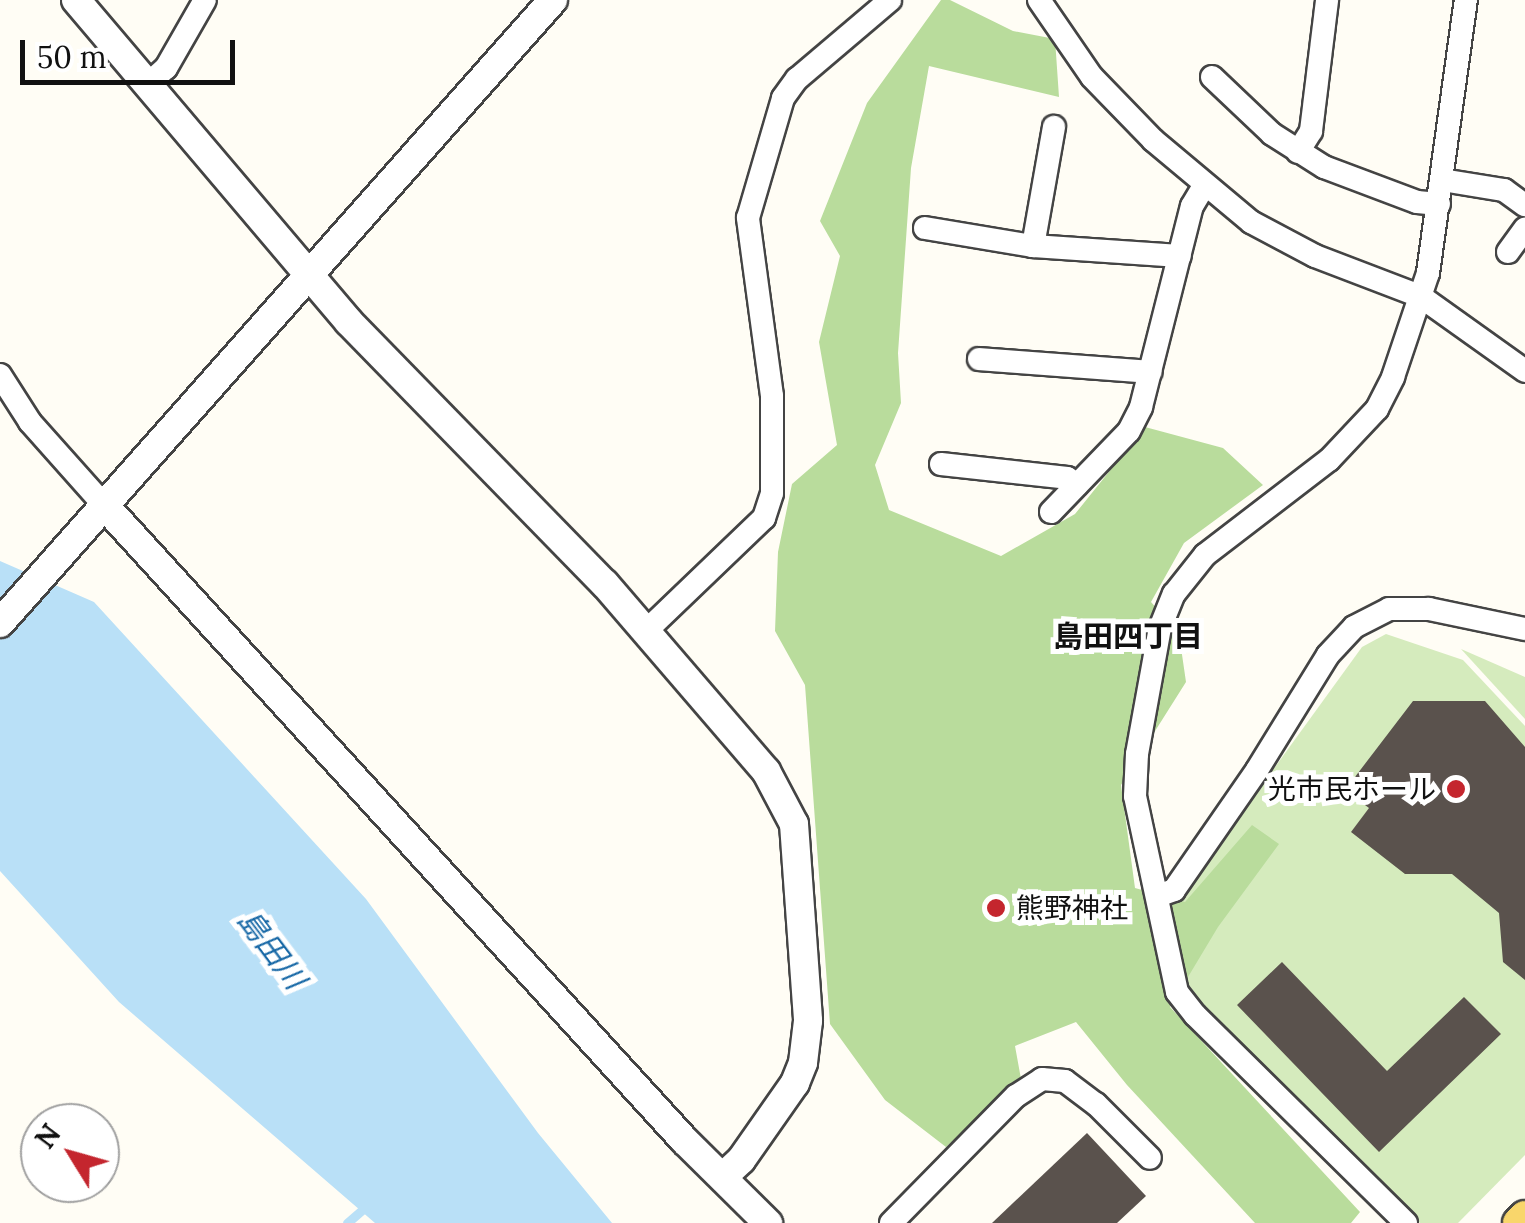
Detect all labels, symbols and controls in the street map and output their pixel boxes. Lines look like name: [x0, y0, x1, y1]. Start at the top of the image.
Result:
scale bar: [25, 20, 240, 82]
text: 50 m: [37, 38, 107, 76]
district label: 島田四丁目: [1053, 618, 1203, 654]
place label: 光市民ホール: [1268, 772, 1436, 806]
marker: 光市民ホール: [1445, 778, 1467, 800]
place label: 熊野神社: [1016, 891, 1128, 925]
marker: 熊野神社: [985, 897, 1007, 919]
water label: 島田川: [231, 902, 313, 996]
north arrow: [20, 1103, 120, 1203]
text: N: [27, 1117, 69, 1156]

